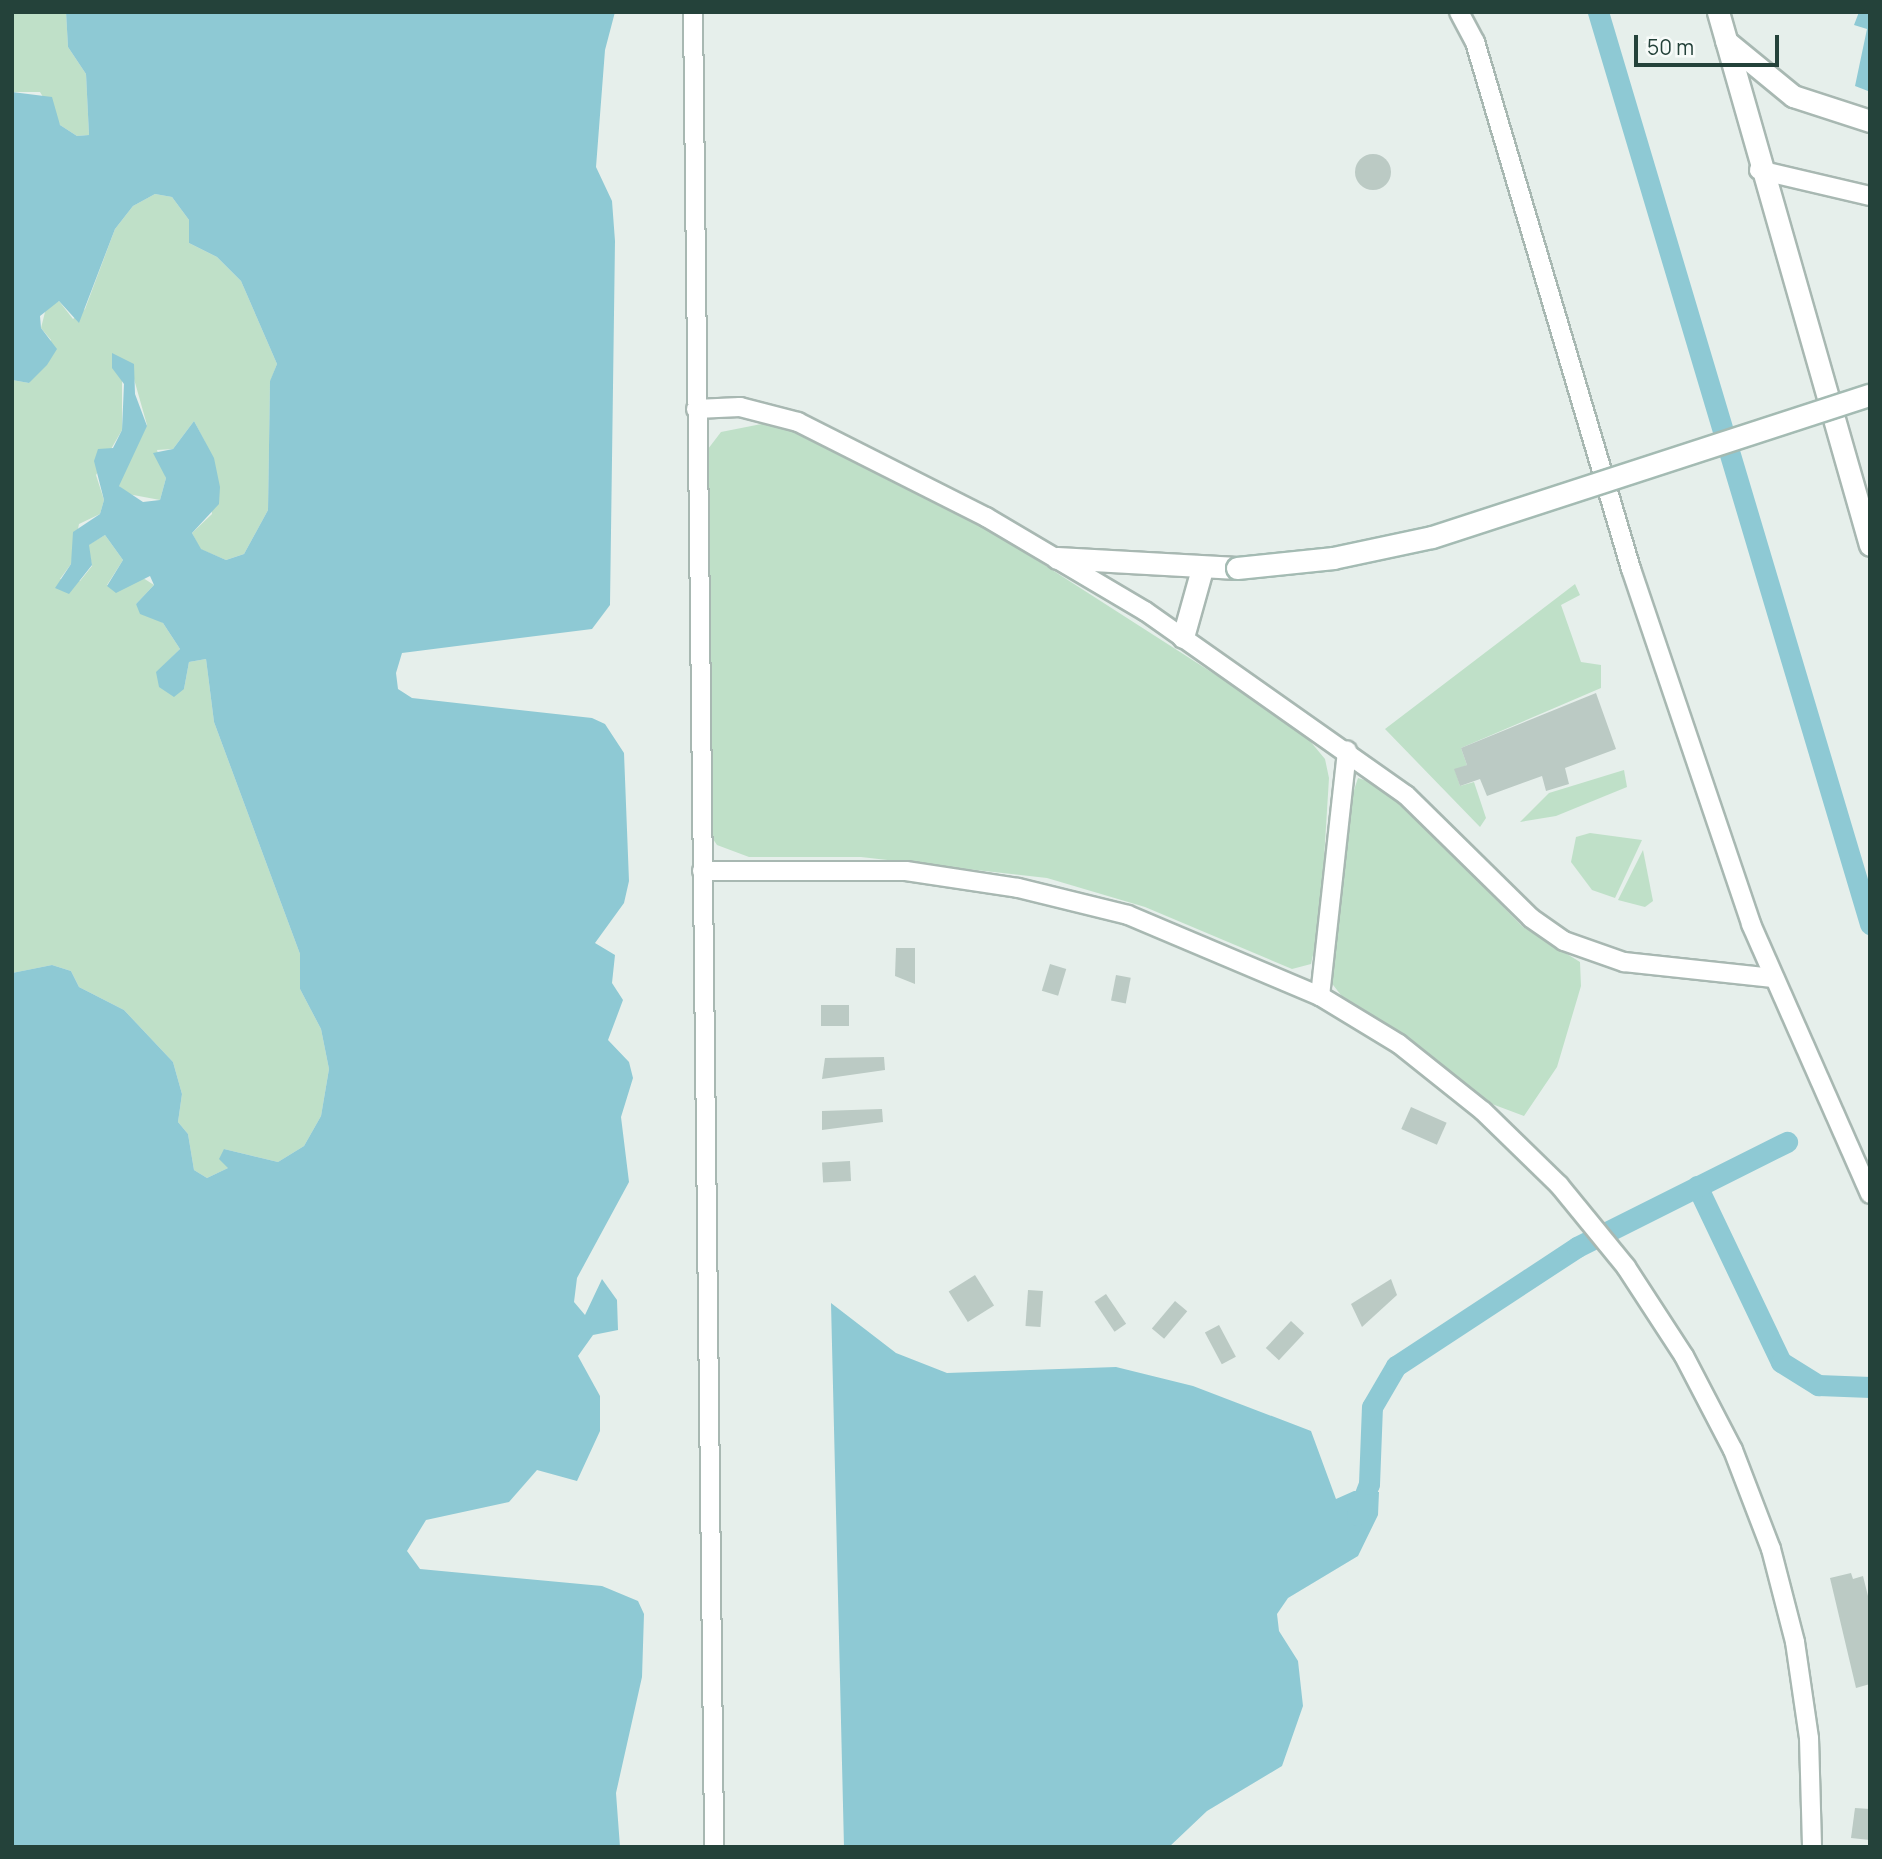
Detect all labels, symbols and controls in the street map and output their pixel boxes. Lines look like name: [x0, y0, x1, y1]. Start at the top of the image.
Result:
scale bar: [1637, 21, 1782, 65]
text: 50 m: [1647, 33, 1694, 61]

